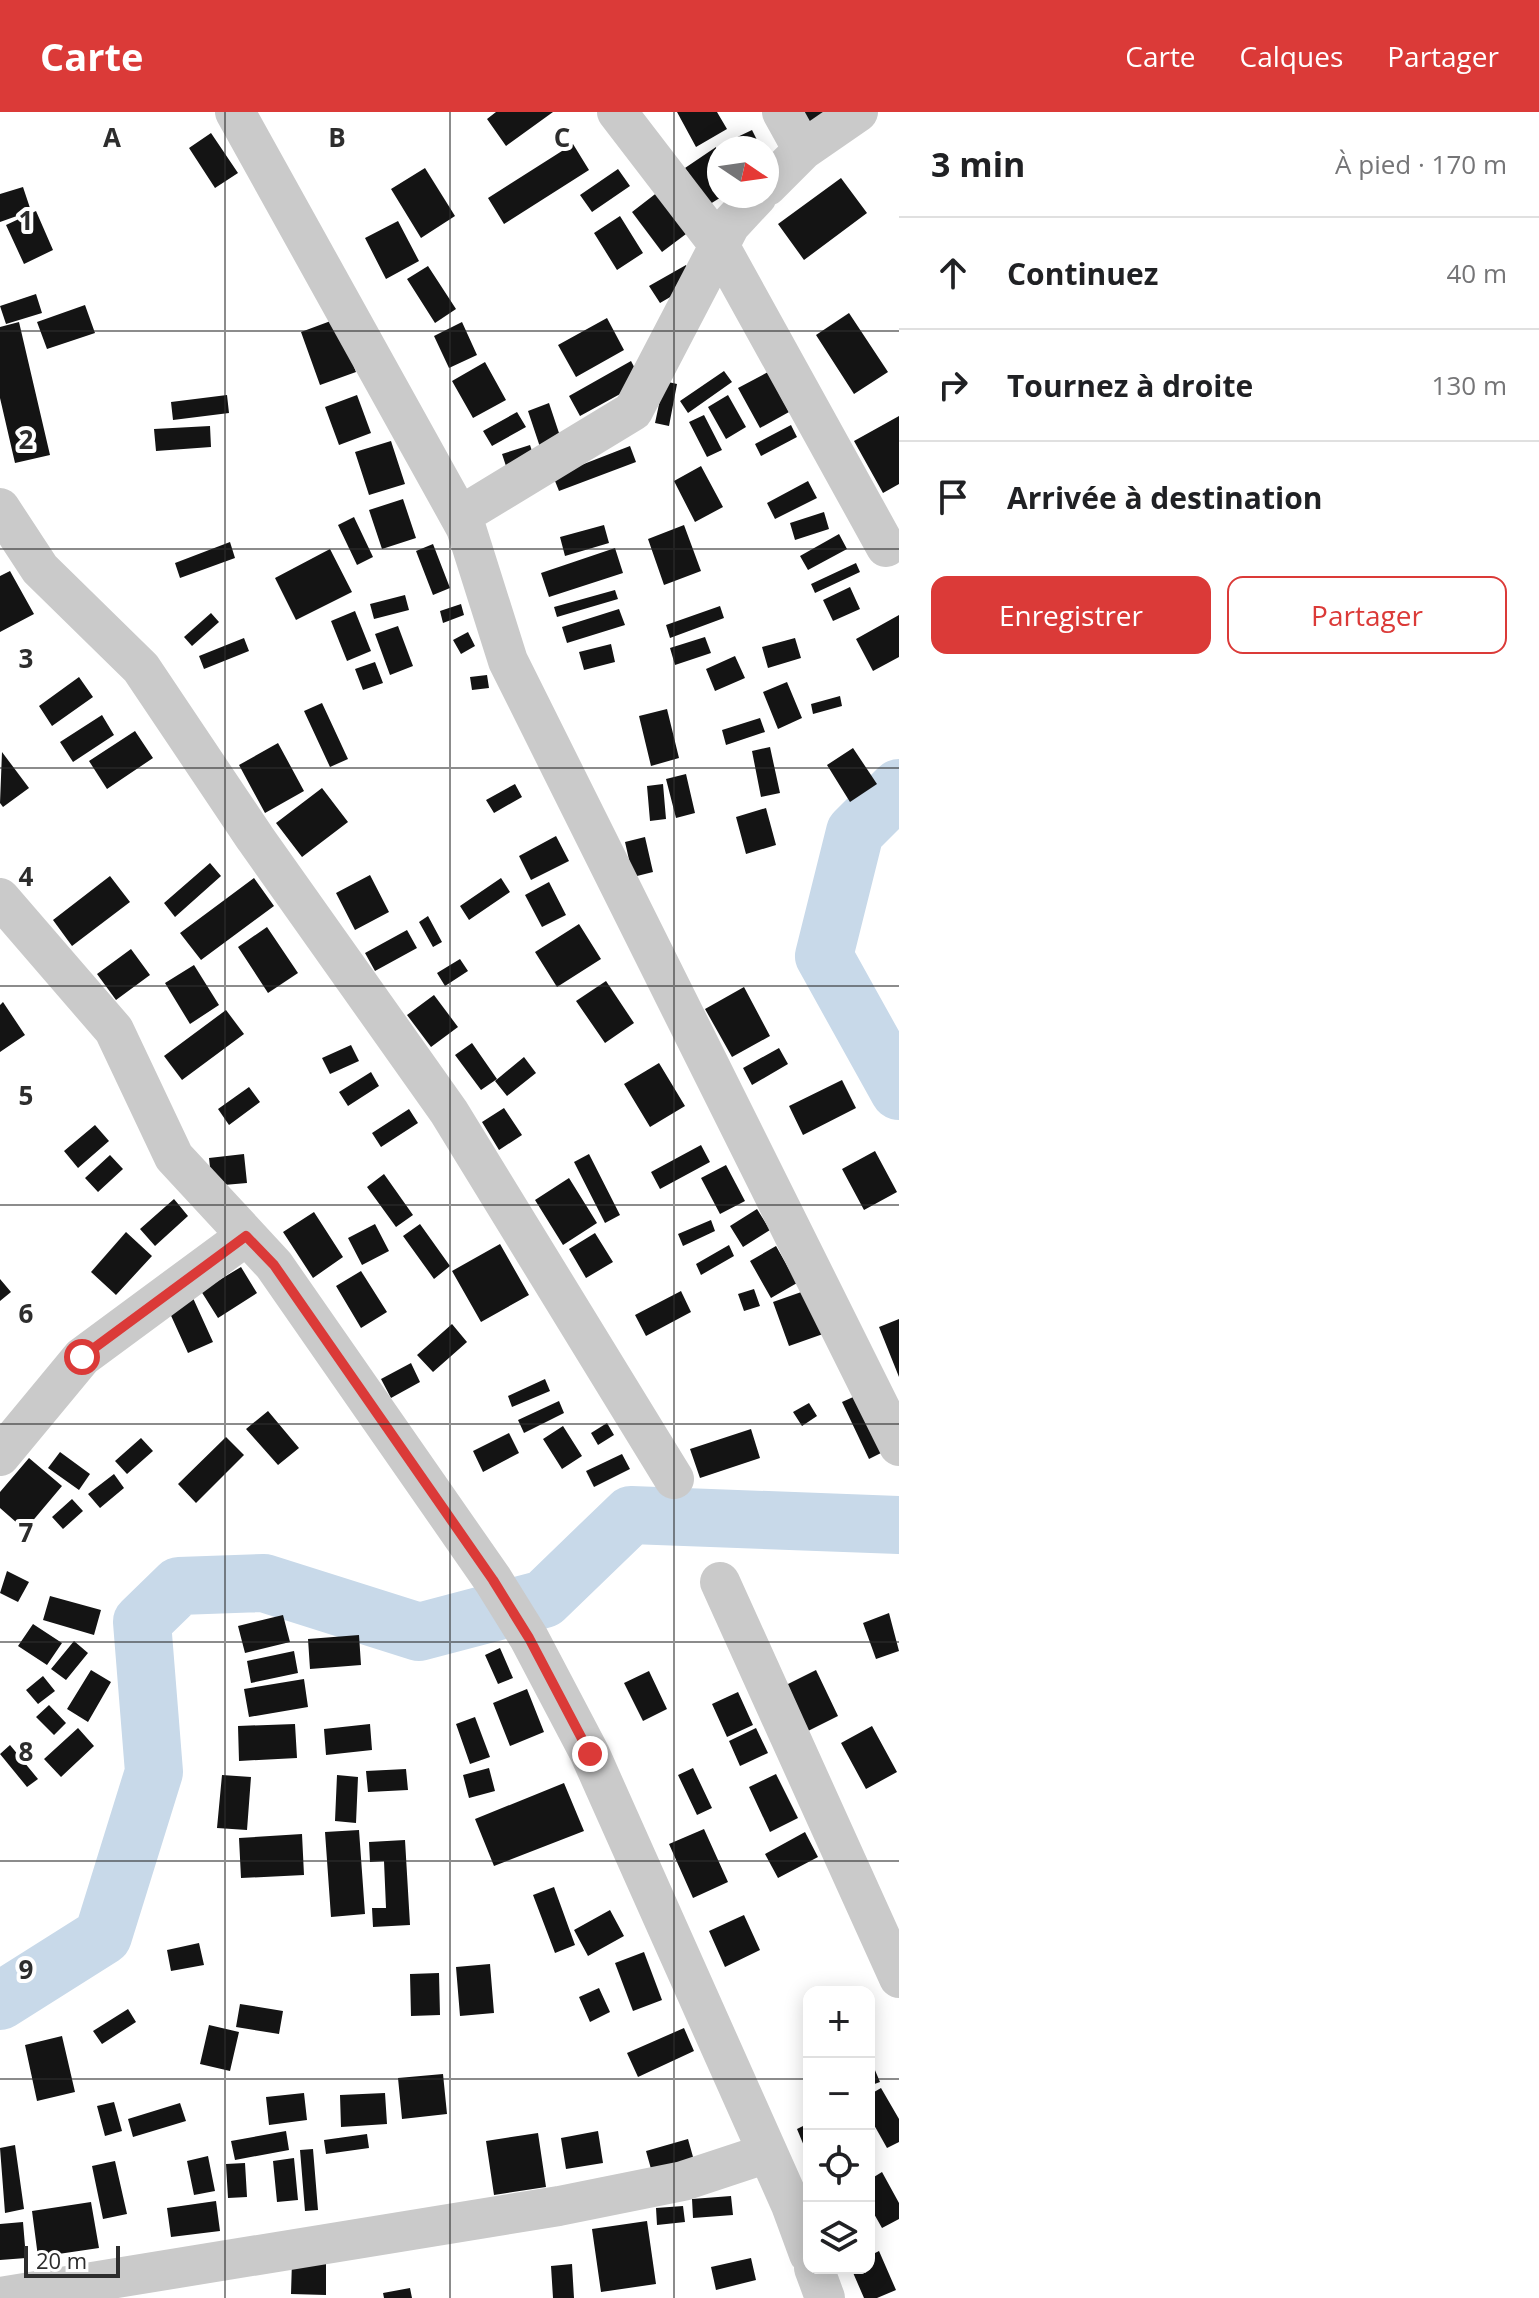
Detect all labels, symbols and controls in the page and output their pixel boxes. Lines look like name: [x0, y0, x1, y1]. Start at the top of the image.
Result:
text: Carte: [40, 30, 143, 82]
text: Carte: [1125, 37, 1196, 75]
text: Calques: [1240, 37, 1343, 75]
text: Partager: [1387, 37, 1499, 75]
text: A: [103, 119, 121, 155]
text: B: [328, 119, 346, 155]
text: C: [554, 119, 570, 155]
north arrow: [707, 136, 779, 208]
text: 3 min: [931, 141, 1025, 187]
text: À pied · 170 m: [1335, 146, 1507, 182]
text: 1: [19, 202, 33, 238]
icon: ahead: [931, 251, 975, 295]
text: Continuez: [1007, 253, 1158, 294]
text: 40 m: [1446, 255, 1507, 291]
icon: right: [931, 363, 975, 407]
text: Tournez à droite: [1007, 365, 1253, 406]
text: 130 m: [1432, 367, 1507, 403]
text: 2: [19, 421, 34, 457]
icon: arrive: [931, 475, 975, 519]
text: Arrivée à destination: [1007, 477, 1322, 518]
button: Enregistrer: [931, 576, 1211, 654]
button: Partager: [1227, 576, 1507, 654]
text: 3: [19, 640, 33, 676]
text: 4: [19, 858, 34, 894]
text: 5: [19, 1077, 33, 1113]
text: 6: [19, 1295, 34, 1331]
route start: [64, 1339, 100, 1375]
text: 7: [19, 1514, 34, 1550]
text: 8: [19, 1733, 33, 1769]
route end: [572, 1736, 608, 1772]
text: 9: [19, 1951, 33, 1987]
map controls: [803, 1986, 875, 2274]
button: +: [803, 1986, 875, 2058]
button: −: [803, 2058, 875, 2130]
button: locate: [803, 2130, 875, 2202]
button: layers: [803, 2202, 875, 2274]
scale bar: [24, 2242, 120, 2278]
text: 20 m: [36, 2245, 87, 2275]

